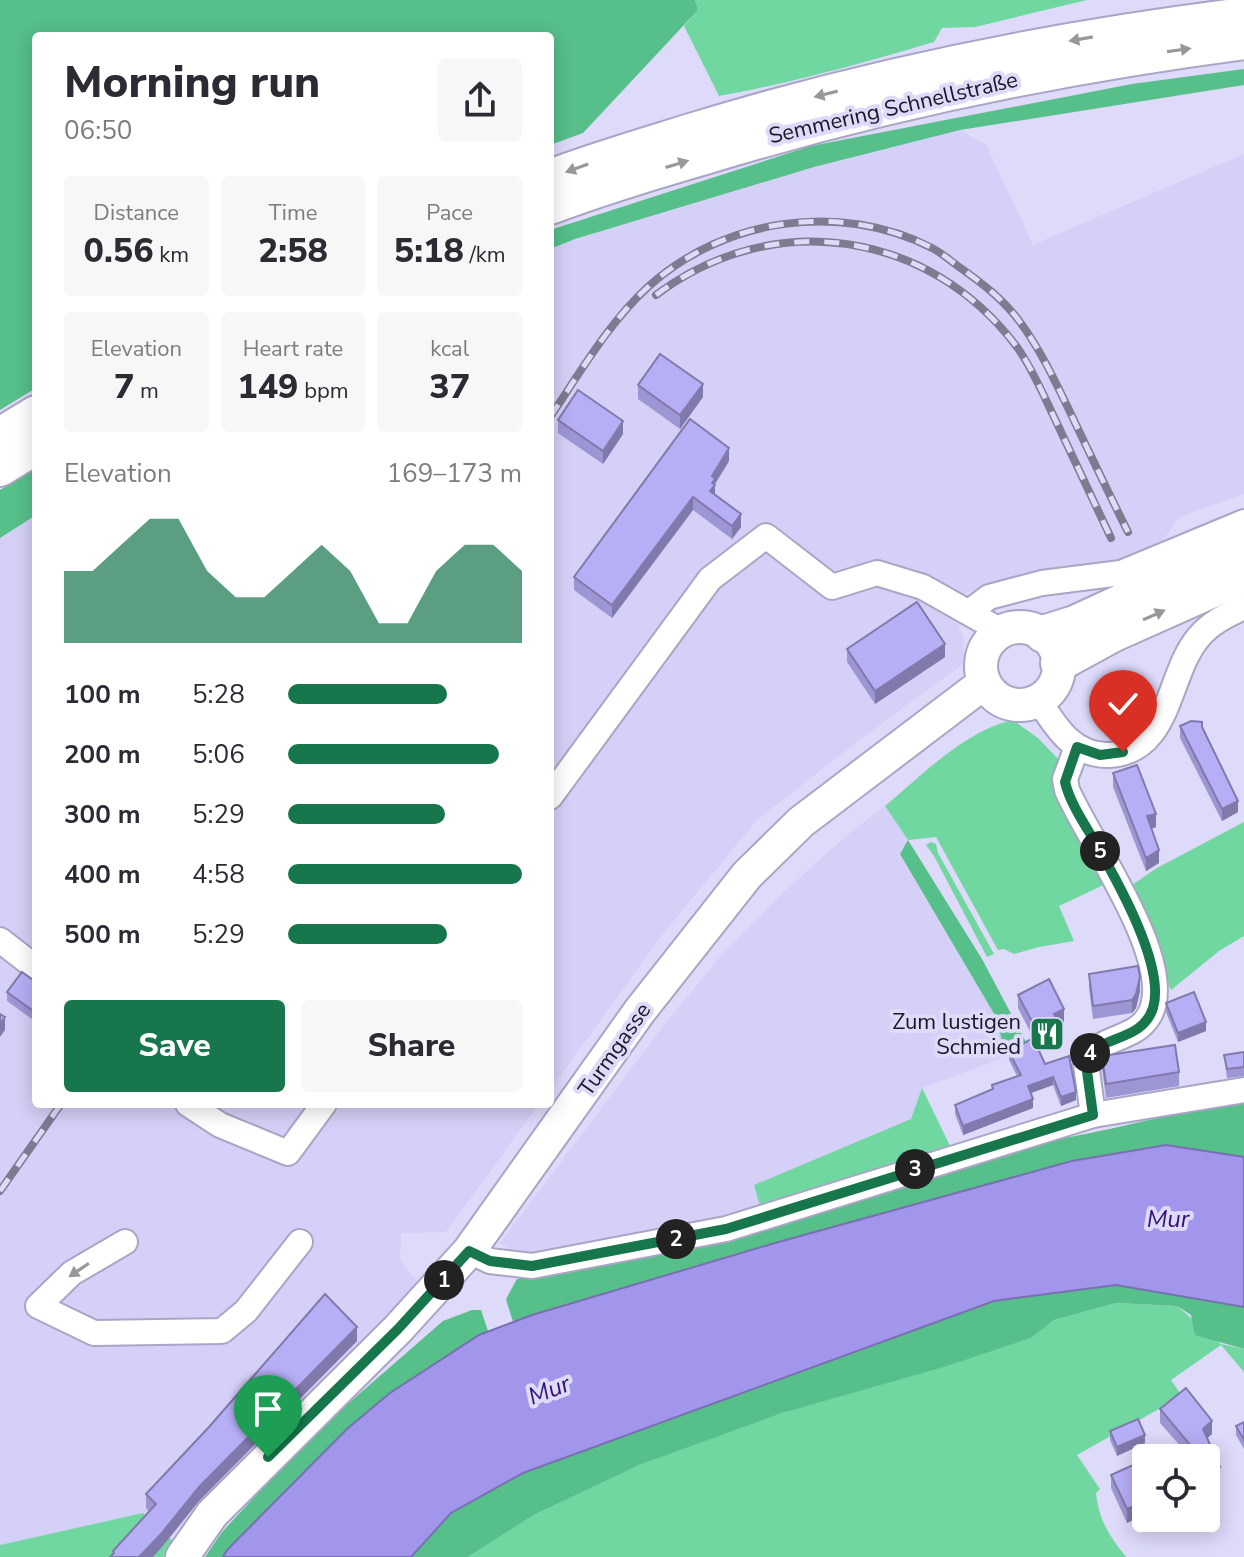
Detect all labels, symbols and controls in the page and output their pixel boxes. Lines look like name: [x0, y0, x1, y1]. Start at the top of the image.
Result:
one-way arrow: [1068, 34, 1093, 46]
one-way arrow: [1167, 43, 1192, 56]
text: Morning run: [64, 53, 320, 113]
button: share: [438, 58, 522, 142]
street label: Semmering Schnellstraße: [766, 65, 1021, 151]
one-way arrow: [814, 88, 839, 101]
text: 06:50: [64, 113, 132, 148]
one-way arrow: [666, 157, 690, 170]
one-way arrow: [565, 162, 589, 175]
text: Distance: [94, 198, 179, 228]
text: Time: [269, 198, 317, 228]
text: Pace: [426, 198, 473, 228]
text: 0.56: [84, 228, 154, 274]
text: 2:58: [258, 228, 328, 274]
text: 5:18: [394, 228, 464, 274]
text: km: [154, 240, 189, 270]
text: /km: [464, 240, 506, 270]
text: Elevation: [91, 334, 182, 364]
text: Heart rate: [243, 334, 343, 364]
text: kcal: [430, 334, 469, 364]
text: 7: [114, 364, 134, 410]
text: 149: [237, 364, 299, 410]
text: 37: [429, 364, 470, 410]
text: m: [134, 376, 159, 406]
text: bpm: [299, 376, 349, 406]
text: Elevation: [64, 456, 172, 491]
text: 169–173 m: [386, 456, 522, 491]
one-way arrow: [1142, 608, 1166, 622]
pin: [1089, 670, 1157, 752]
text: 100 m: [64, 677, 141, 712]
text: 5:28: [192, 677, 245, 712]
icon: check: [1101, 682, 1145, 726]
text: 200 m: [64, 737, 141, 772]
text: 5:06: [192, 737, 245, 772]
text: 300 m: [64, 797, 141, 832]
text: 5:29: [192, 797, 245, 832]
pin: 5: [1080, 831, 1120, 871]
text: 5: [1093, 836, 1107, 866]
text: 400 m: [64, 857, 141, 892]
text: 4:58: [192, 857, 245, 892]
text: 500 m: [64, 917, 141, 952]
text: 5:29: [192, 917, 245, 952]
street label: Turmgasse: [572, 997, 658, 1102]
button: Save: [64, 1000, 285, 1092]
button: Share: [301, 1000, 522, 1092]
place label: Zum lustigen Schmied: [892, 1007, 1021, 1062]
restaurant icon: Zum lustigen Schmied: [1028, 1015, 1066, 1053]
pin: 4: [1070, 1033, 1110, 1073]
text: 4: [1083, 1038, 1097, 1068]
pin: 3: [895, 1149, 935, 1189]
text: 3: [908, 1154, 922, 1184]
water label: Mur: [1147, 1203, 1191, 1235]
pin: 2: [656, 1219, 696, 1259]
text: 2: [669, 1224, 683, 1254]
pin: 1: [424, 1260, 464, 1300]
one-way arrow: [68, 1263, 89, 1278]
text: 1: [437, 1265, 451, 1295]
water label: Mur: [523, 1367, 576, 1413]
pin: [234, 1375, 302, 1457]
icon: arrive: [246, 1387, 290, 1431]
map controls: [1132, 1444, 1220, 1532]
button: locate: [1132, 1444, 1220, 1532]

